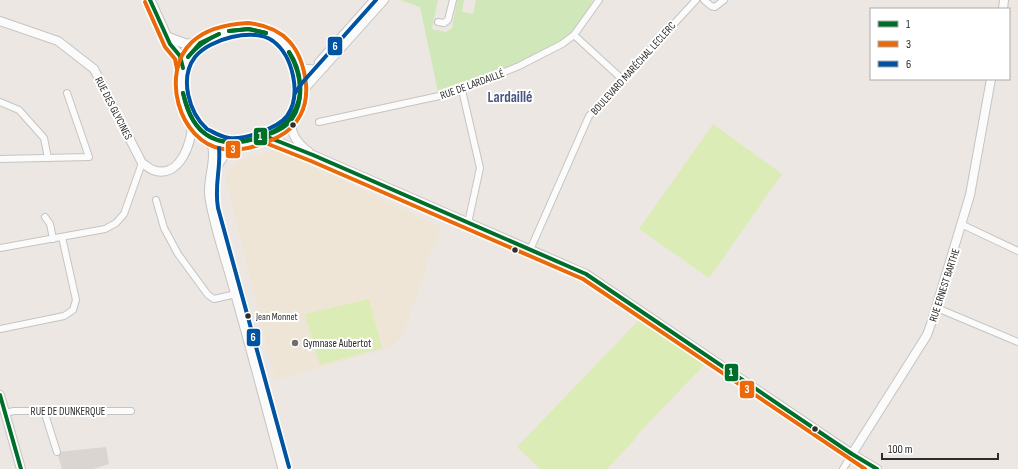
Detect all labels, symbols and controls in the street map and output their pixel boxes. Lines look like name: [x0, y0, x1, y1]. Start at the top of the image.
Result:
legend: [870, 8, 1010, 80]
text: 1: [906, 17, 911, 32]
street label: BOULEVARD MARÉCHAL LECLERC: [588, 19, 679, 118]
line badge: 6: [327, 36, 343, 56]
text: 3: [906, 37, 911, 52]
text: 6: [332, 40, 338, 53]
text: 6: [906, 57, 911, 72]
street label: RUE DE LARDAILLÉ: [438, 67, 506, 102]
street label: RUE DES GLYCINES: [92, 75, 135, 142]
district label: Lardaillé: [488, 88, 532, 107]
unlabelled marker: [288, 120, 298, 130]
line badge: 1: [253, 127, 268, 146]
text: 1: [258, 130, 263, 143]
line badge: 3: [225, 140, 241, 159]
text: 3: [231, 143, 236, 156]
unlabelled marker: [510, 245, 520, 255]
street label: RUE ERNEST BARTHE: [926, 247, 962, 324]
marker: Jean Monnet: [243, 311, 253, 321]
place label: Jean Monnet: [255, 311, 297, 323]
line badge: 6: [246, 328, 261, 347]
text: 6: [250, 331, 256, 344]
place label: Gymnase Aubertot: [303, 337, 372, 350]
marker: Gymnase Aubertot: [290, 338, 300, 348]
line badge: 1: [724, 363, 739, 382]
text: 1: [729, 366, 734, 379]
line badge: 3: [739, 380, 755, 399]
text: 3: [745, 383, 750, 396]
street label: RUE DE DUNKERQUE: [31, 405, 105, 418]
unlabelled marker: [810, 424, 820, 434]
scale bar: [882, 435, 998, 461]
text: 100 m: [888, 442, 913, 457]

